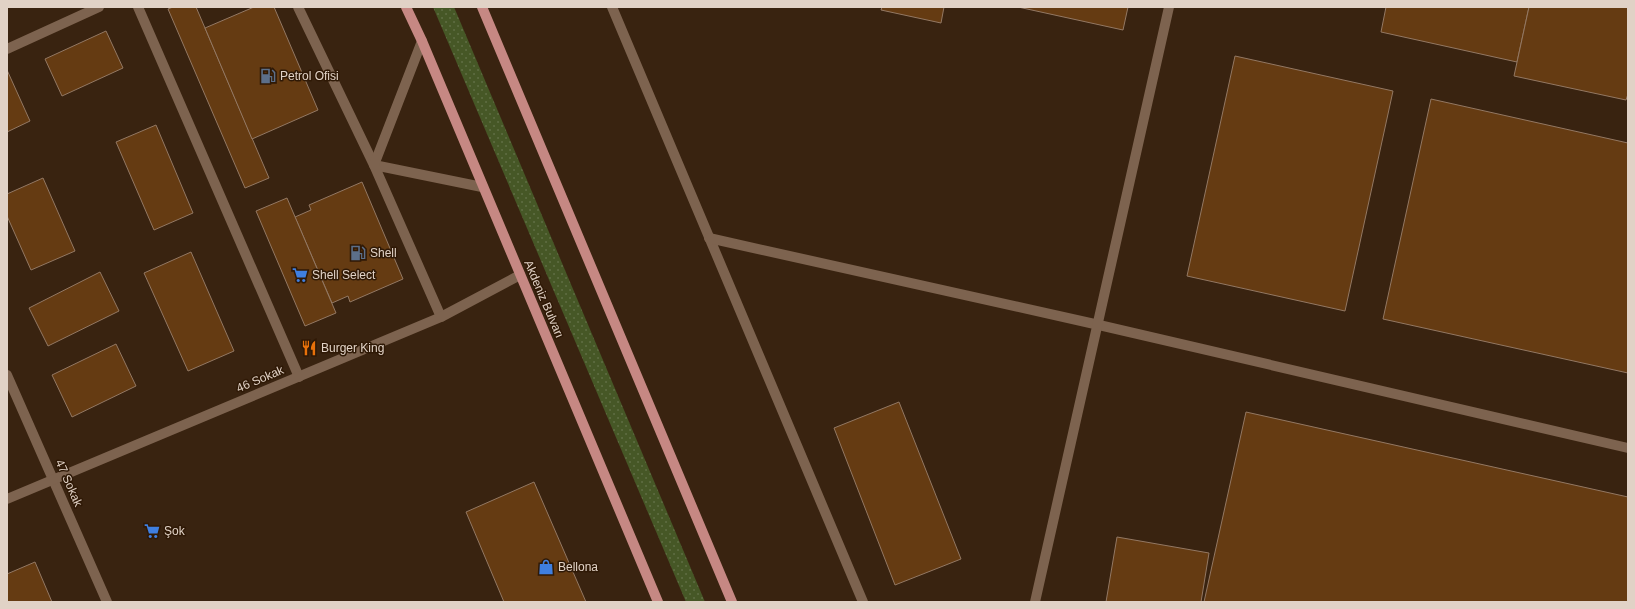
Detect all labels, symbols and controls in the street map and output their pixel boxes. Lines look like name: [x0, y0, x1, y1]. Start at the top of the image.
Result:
fuel station icon: Petrol Ofisi: [259, 67, 277, 85]
place label: Petrol Ofisi: [280, 69, 339, 83]
fuel station icon: Shell: [349, 244, 367, 262]
place label: Shell: [370, 246, 397, 260]
street label: Akdeniz Bulvarı: [521, 258, 567, 340]
supermarket icon: Shell Select: [291, 266, 309, 284]
place label: Shell Select: [312, 268, 376, 282]
restaurant icon: Burger King: [300, 339, 318, 357]
place label: Burger King: [321, 341, 384, 355]
street label: 46 Sokak: [234, 362, 287, 395]
street label: 47 Sokak: [52, 457, 86, 510]
supermarket icon: Şok: [143, 522, 161, 540]
place label: Şok: [164, 524, 186, 538]
shop icon: Bellona: [537, 558, 555, 576]
place label: Bellona: [558, 560, 598, 574]

